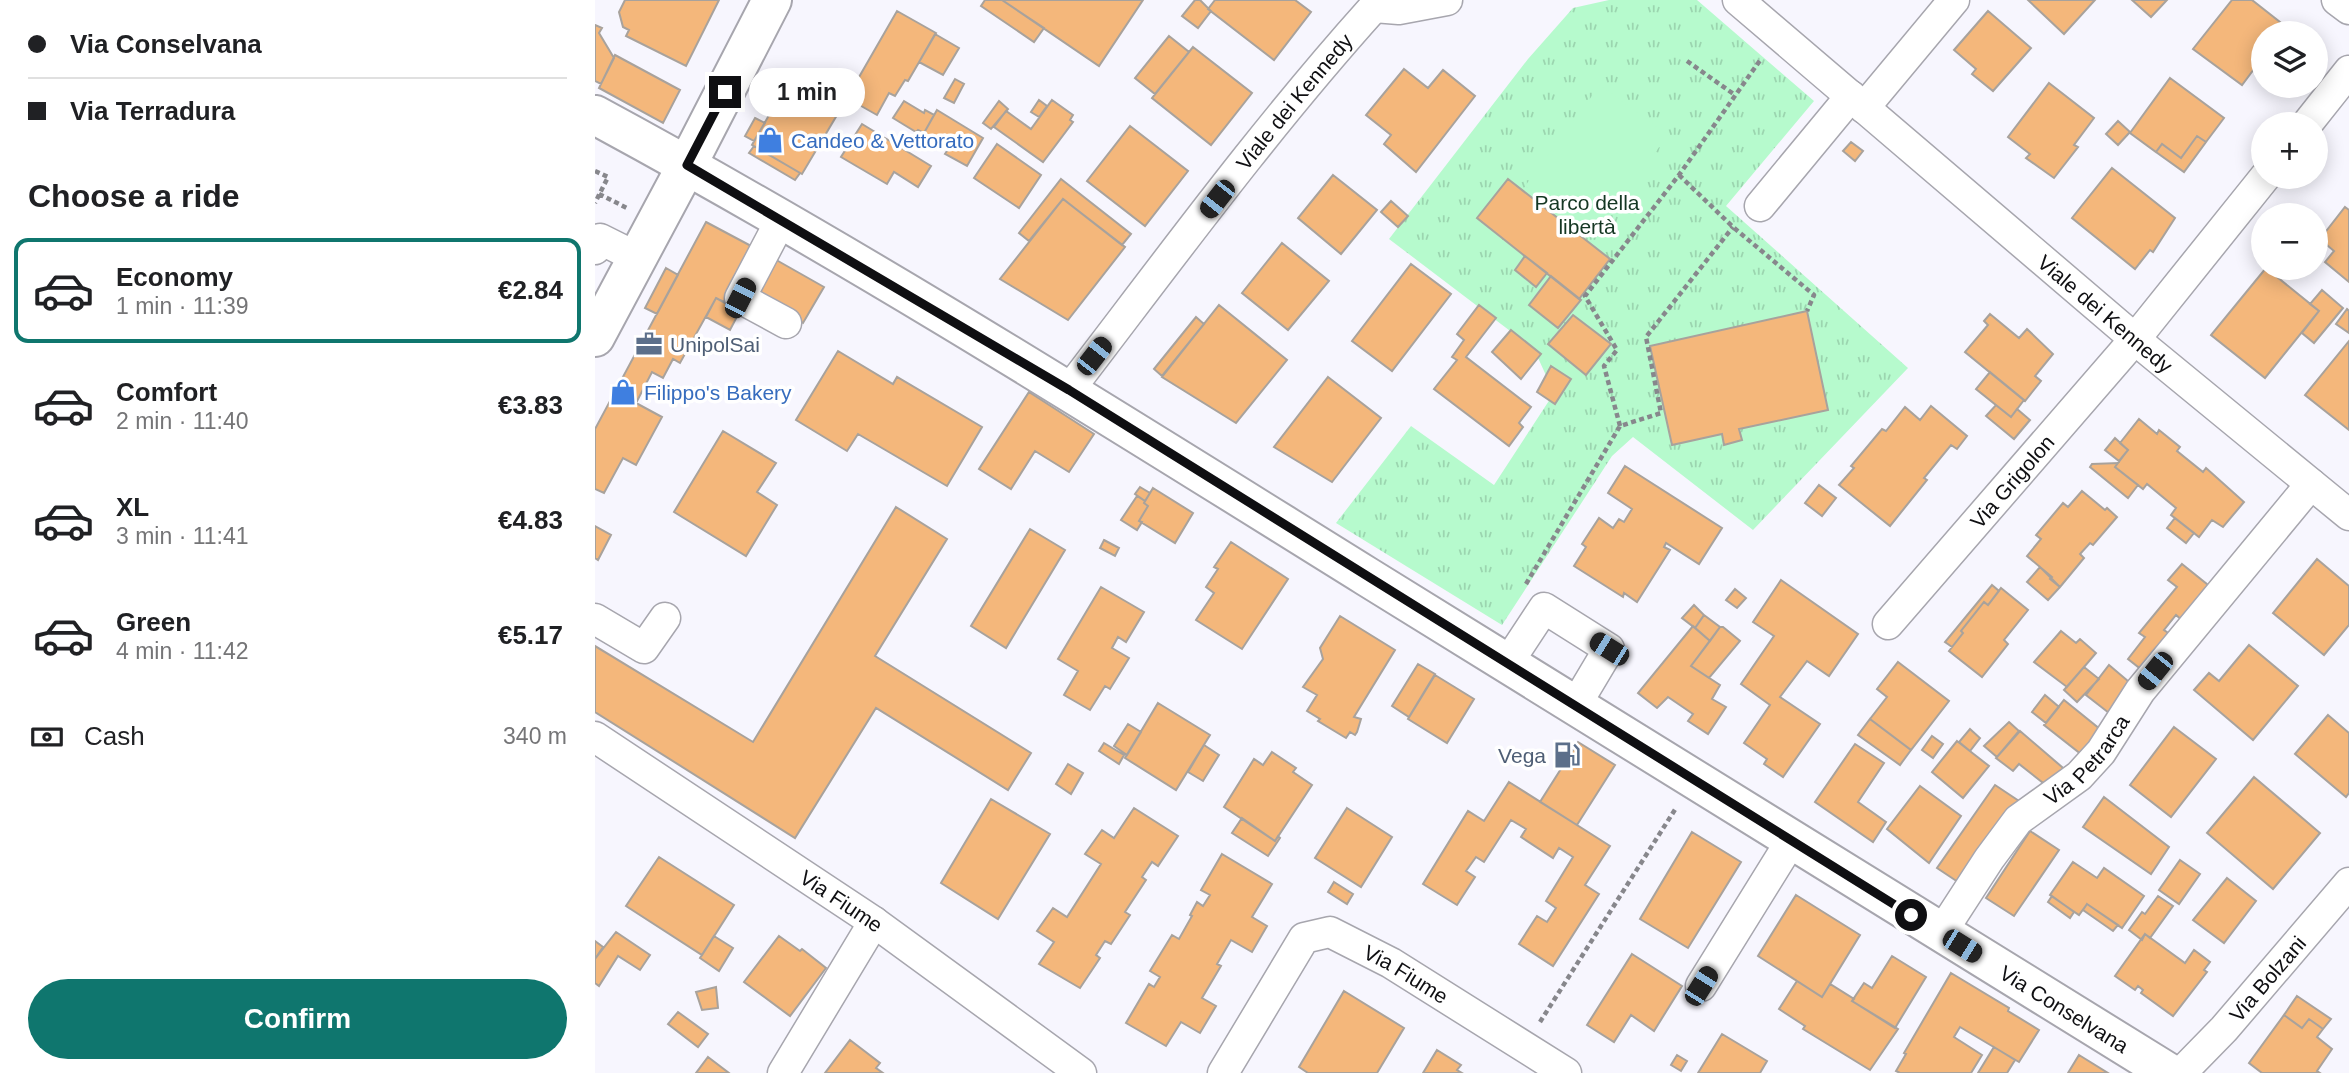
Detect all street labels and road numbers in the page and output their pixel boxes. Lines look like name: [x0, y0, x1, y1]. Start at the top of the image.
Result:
street label: Viale dei Kennedy: [1231, 28, 1357, 174]
street label: Viale dei Kennedy: [2034, 250, 2178, 377]
street label: Via Grigolon: [1965, 430, 2058, 532]
street label: Via Petrarca: [2039, 710, 2134, 809]
street label: Via Fiume: [796, 865, 888, 936]
street label: Via Bolzani: [2224, 931, 2310, 1026]
street label: Via Fiume: [1360, 940, 1453, 1008]
street label: Via Conselvana: [1996, 960, 2133, 1057]

